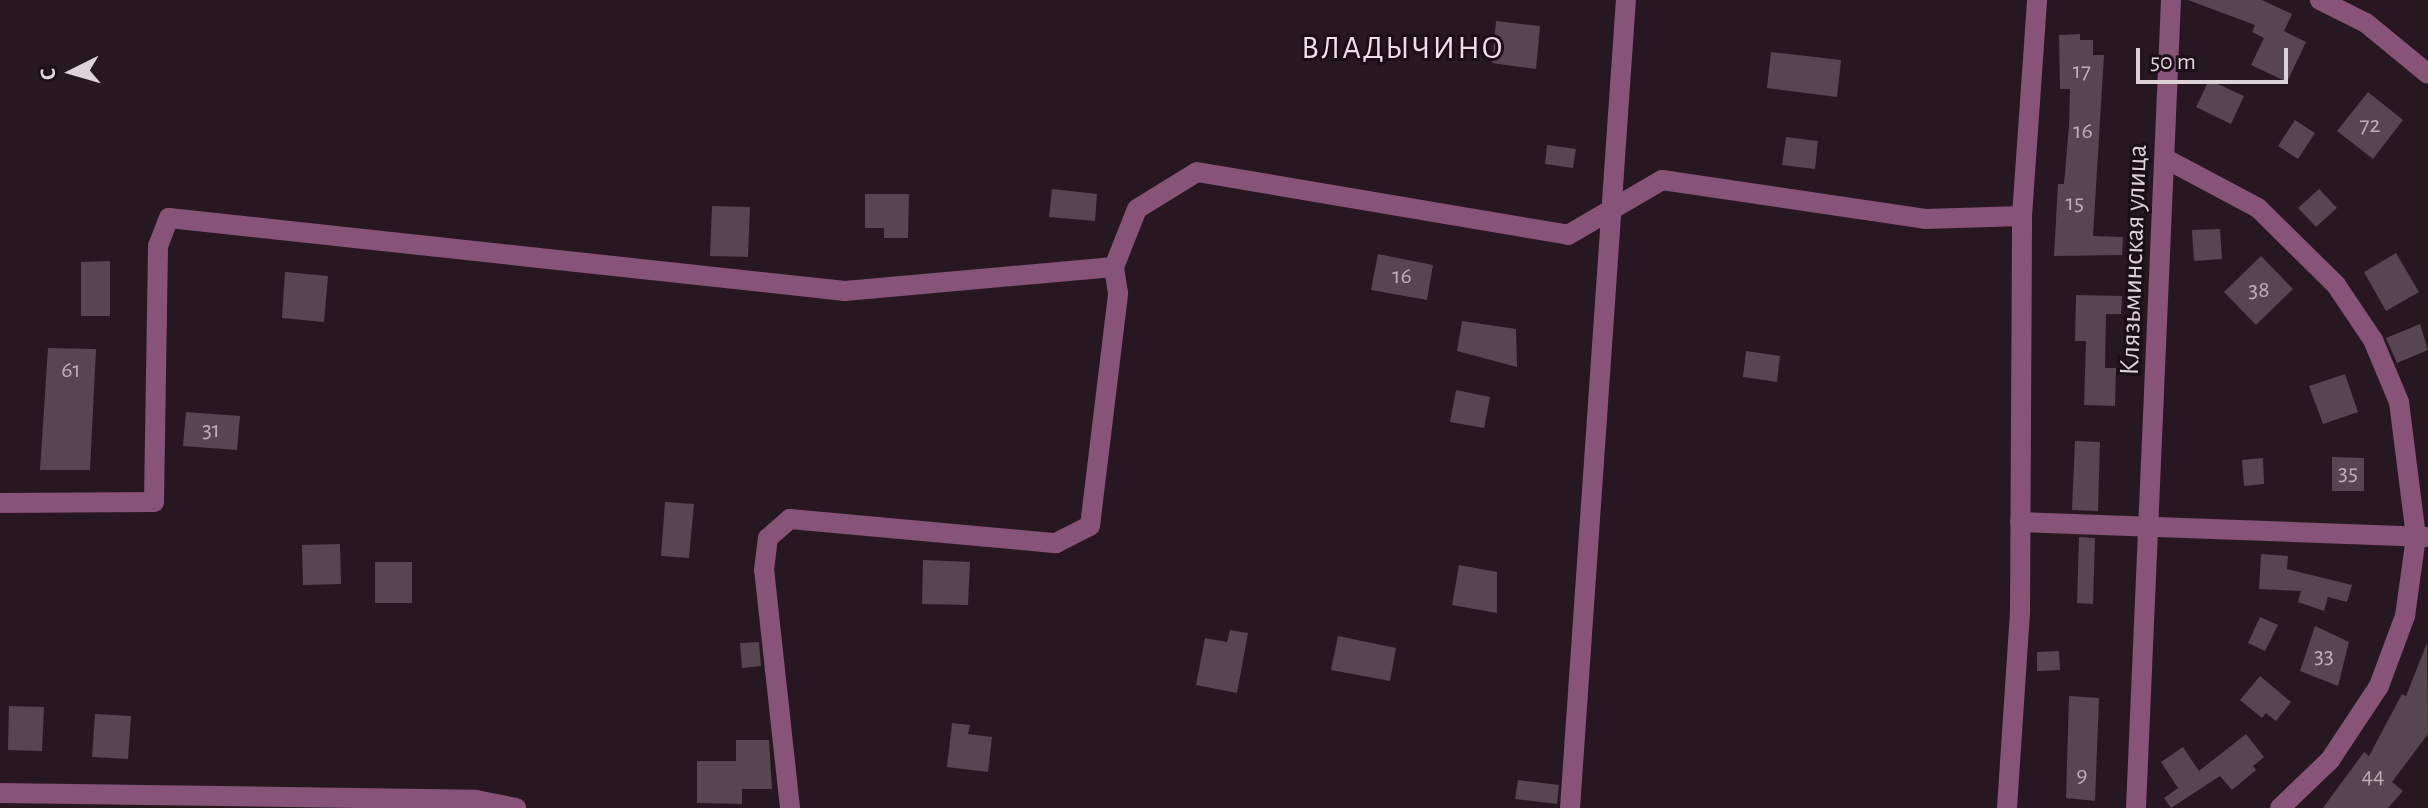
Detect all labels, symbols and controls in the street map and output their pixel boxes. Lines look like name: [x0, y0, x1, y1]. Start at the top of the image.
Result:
district label: ВЛАДЫЧИНО: [1301, 29, 1505, 67]
north arrow: [32, 32, 112, 112]
scale bar: [2140, 32, 2292, 82]
text: 50 m: [2150, 50, 2196, 74]
house number: 17: [2073, 58, 2091, 86]
text: С: [37, 67, 60, 81]
house number: 72: [2360, 112, 2380, 140]
house number: 16: [2073, 118, 2093, 146]
street label: Клязьминская улица: [2113, 144, 2155, 376]
house number: 15: [2066, 190, 2084, 218]
house number: 16: [1392, 263, 1412, 291]
house number: 38: [2248, 277, 2270, 305]
house number: 61: [61, 357, 81, 385]
house number: 31: [202, 417, 220, 445]
house number: 35: [2338, 460, 2358, 488]
house number: 33: [2314, 643, 2334, 671]
house number: 9: [2076, 762, 2088, 790]
house number: 44: [2361, 763, 2385, 791]

